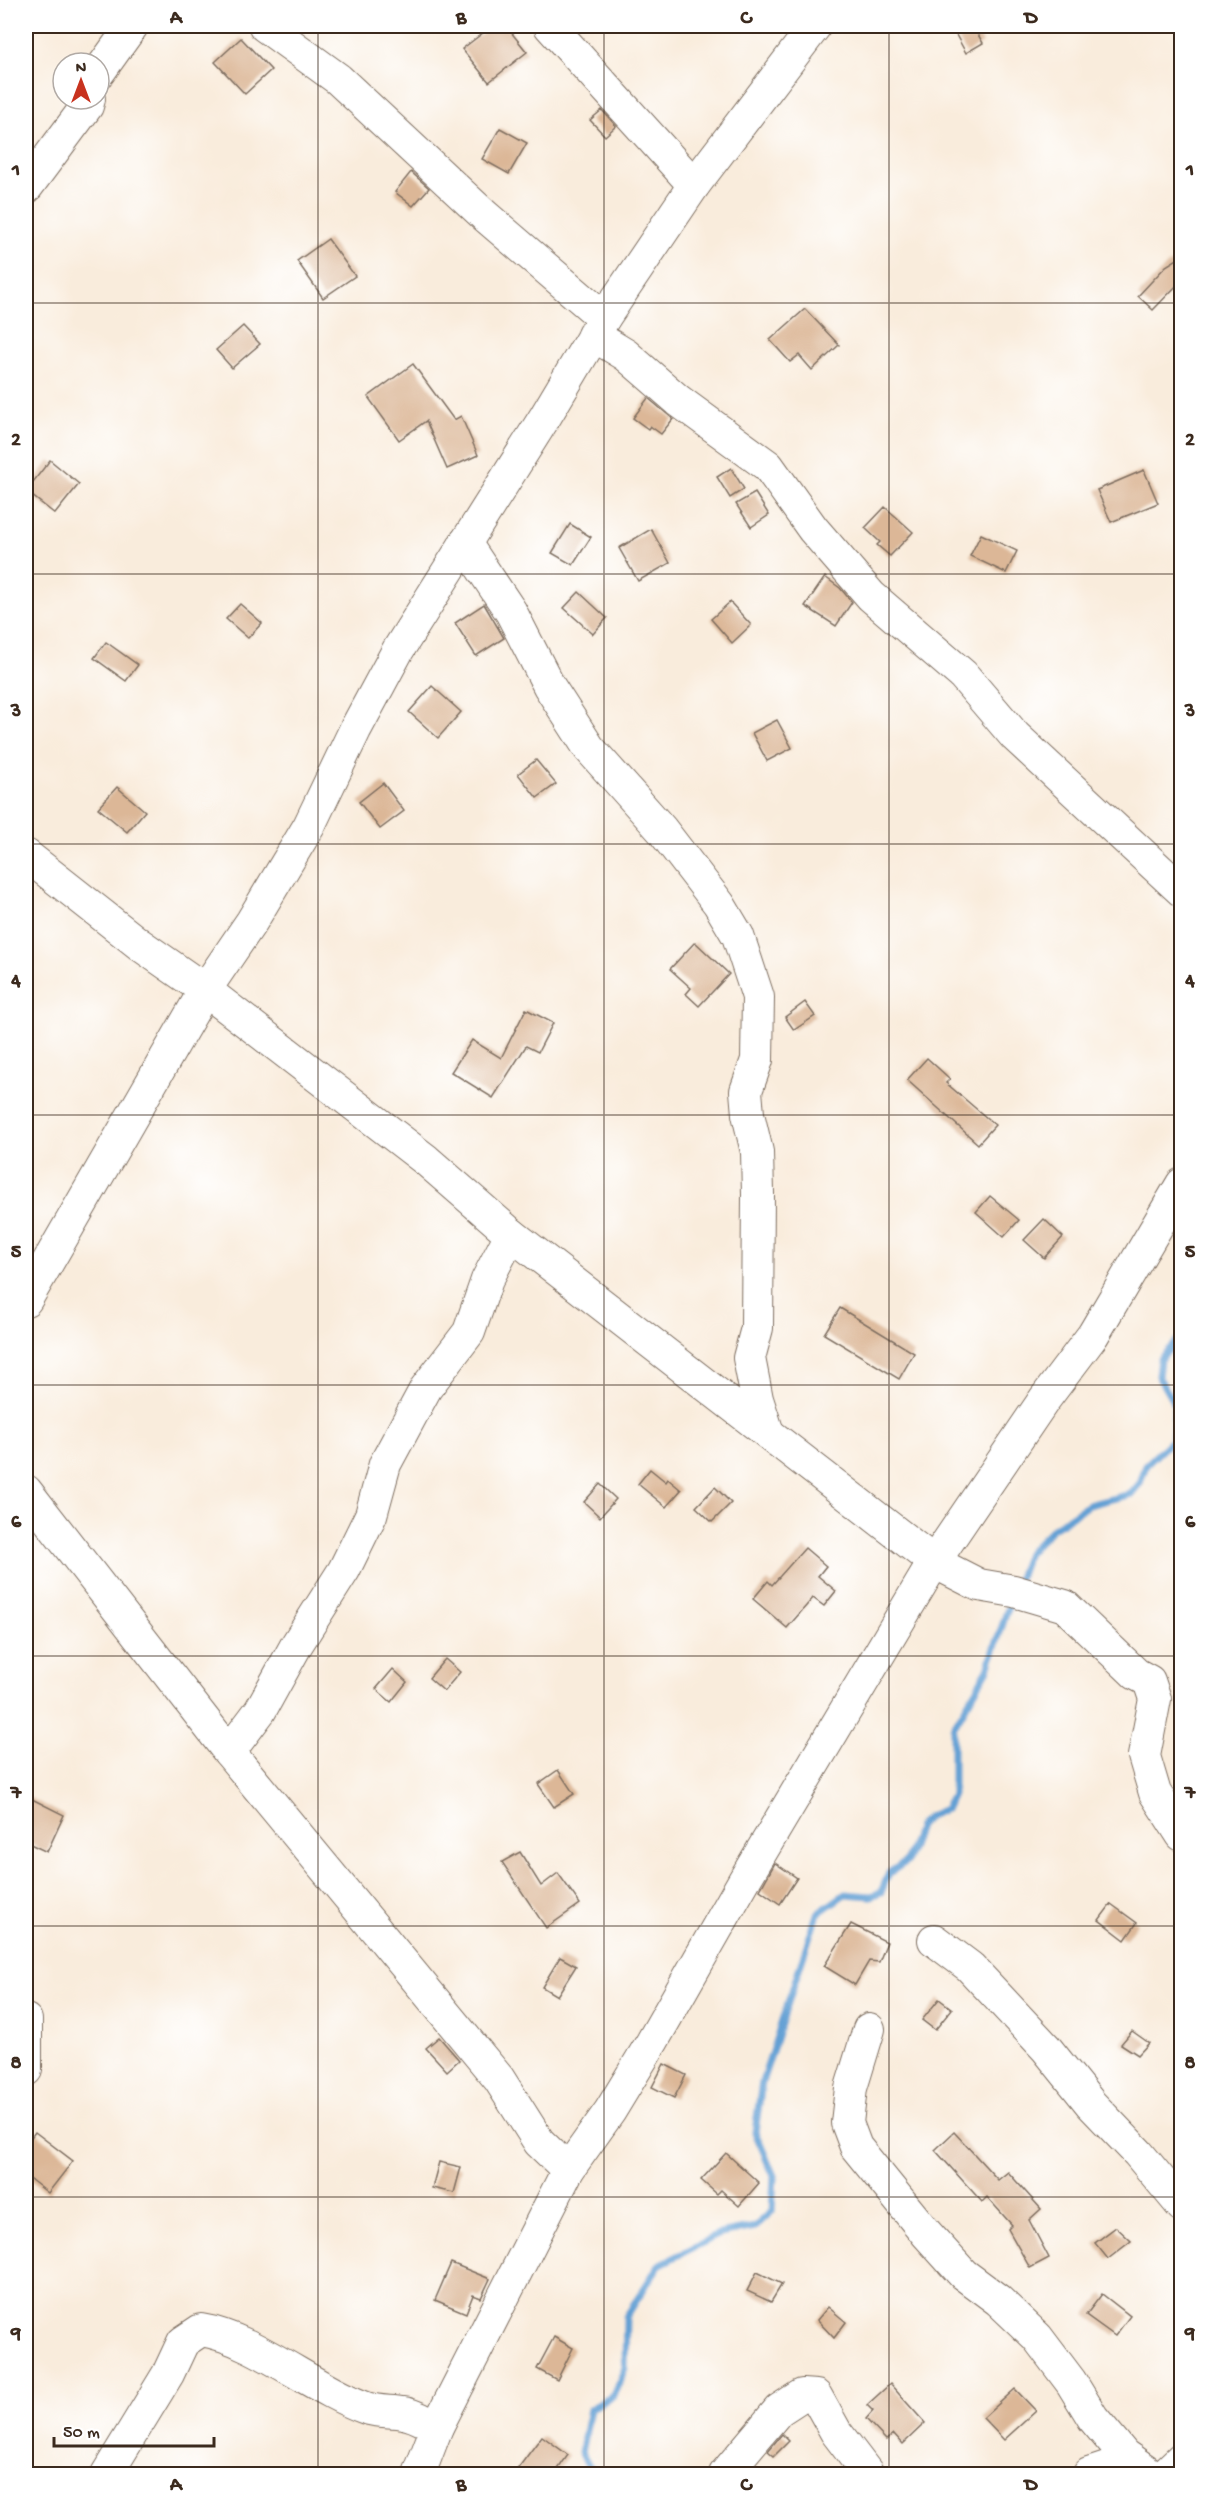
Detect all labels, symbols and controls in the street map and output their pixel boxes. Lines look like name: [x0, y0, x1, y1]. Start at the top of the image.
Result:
text: A: [169, 8, 184, 31]
text: B: [455, 8, 467, 31]
text: C: [740, 8, 754, 31]
text: D: [1022, 8, 1038, 31]
north arrow: [51, 51, 111, 111]
text: N: [76, 60, 87, 79]
text: 1: [11, 160, 20, 183]
text: 1: [1185, 160, 1194, 183]
text: 2: [11, 430, 21, 453]
text: 2: [1185, 430, 1195, 453]
text: 3: [10, 701, 21, 724]
text: 3: [1184, 701, 1195, 724]
text: 4: [10, 971, 21, 994]
text: 4: [1184, 971, 1195, 994]
text: 5: [11, 1242, 22, 1265]
text: 5: [1185, 1242, 1196, 1265]
text: 6: [11, 1512, 22, 1535]
text: 6: [1185, 1512, 1196, 1535]
text: 7: [10, 1783, 23, 1806]
text: 7: [1184, 1783, 1197, 1806]
text: 8: [11, 2053, 22, 2076]
text: 8: [1185, 2053, 1196, 2076]
text: 9: [10, 2324, 21, 2347]
text: 9: [1184, 2324, 1195, 2347]
scale bar: [54, 2410, 214, 2448]
text: 50 m: [63, 2423, 100, 2444]
text: A: [169, 2475, 184, 2498]
text: B: [455, 2475, 467, 2498]
text: C: [740, 2475, 754, 2498]
text: D: [1022, 2475, 1038, 2498]

